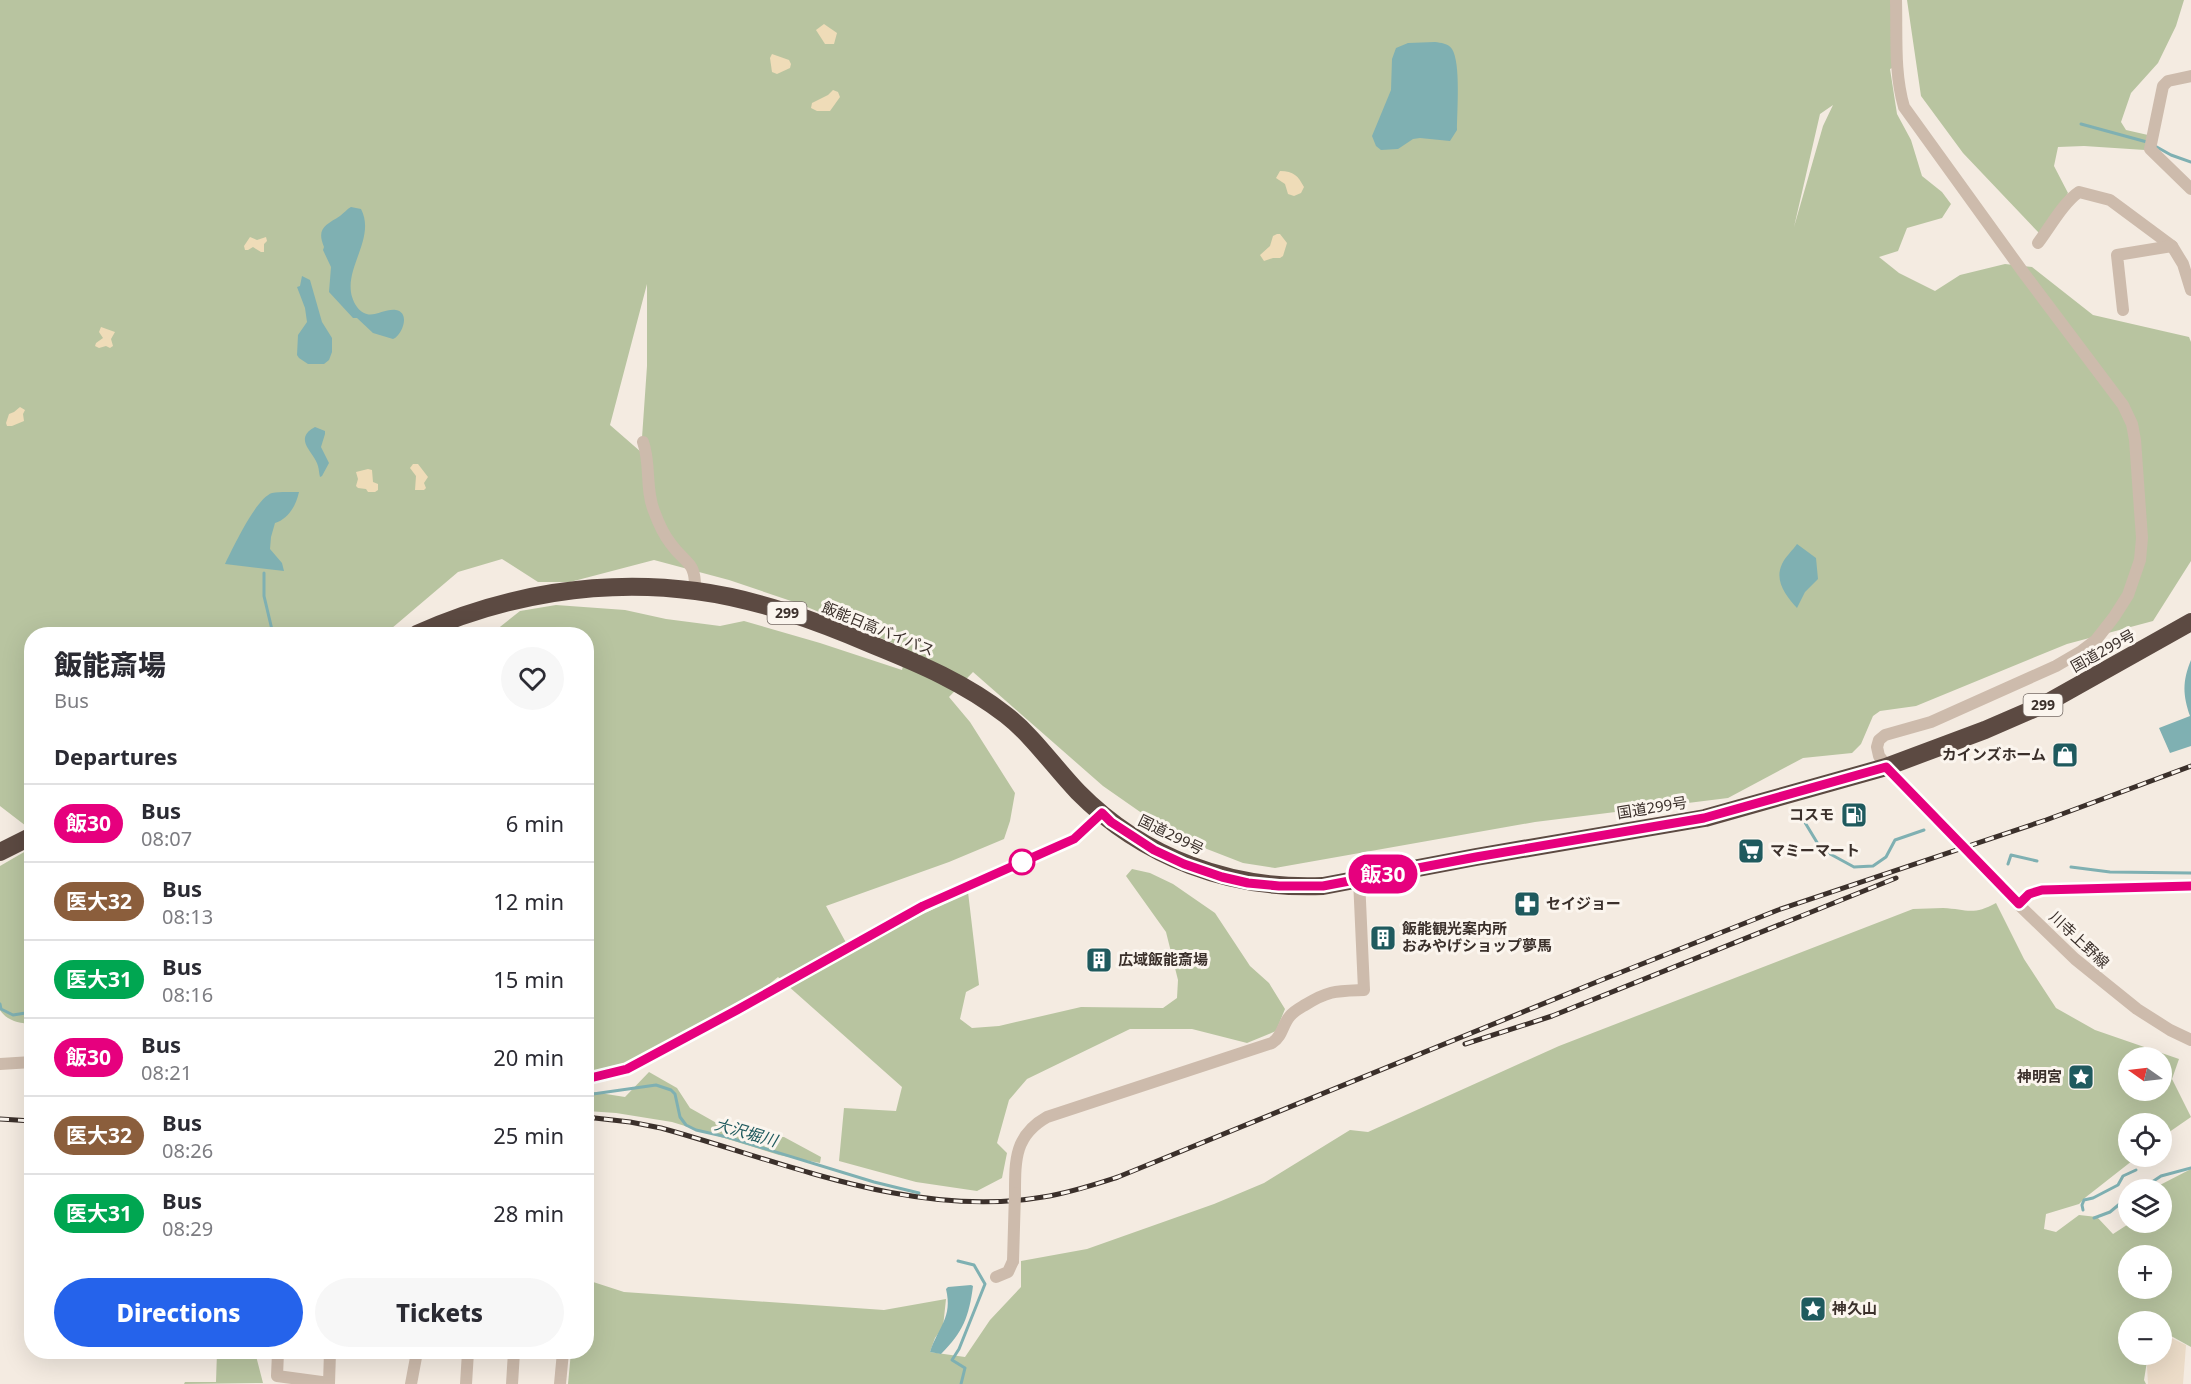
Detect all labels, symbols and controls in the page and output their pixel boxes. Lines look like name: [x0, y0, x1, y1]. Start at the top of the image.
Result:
street label: 飯能日高バイパス: [819, 596, 938, 660]
road number: 299: [768, 602, 806, 624]
street label: 国道299号: [2067, 624, 2138, 676]
text: 飯能斎場: [54, 645, 166, 683]
button: heart: [501, 647, 564, 710]
text: Bus: [54, 687, 89, 714]
road number: 299: [2024, 694, 2062, 716]
shop icon: カインズホーム: [2050, 740, 2080, 770]
text: Departures: [54, 741, 178, 771]
place label: カインズホーム: [1942, 744, 2046, 764]
street label: 国道299号: [1615, 792, 1688, 822]
text: Bus: [141, 795, 181, 825]
fuel station icon: コスモ: [1839, 800, 1869, 830]
place label: コスモ: [1789, 804, 1834, 824]
text: 6 min: [506, 808, 564, 838]
text: 飯30: [66, 809, 111, 837]
street label: 国道299号: [1135, 810, 1208, 859]
text: 08:07: [141, 825, 192, 852]
supermarket icon: マミーマート: [1736, 836, 1766, 866]
place label: マミーマート: [1770, 840, 1860, 860]
unlabelled marker: [1009, 849, 1035, 875]
line badge: 飯30: [1348, 854, 1418, 894]
text: 飯30: [1360, 860, 1406, 888]
text: Bus: [162, 873, 202, 903]
text: 12 min: [493, 886, 564, 916]
text: 医大32: [66, 887, 132, 915]
pharmacy icon: セイジョー: [1512, 889, 1542, 919]
place label: セイジョー: [1546, 893, 1621, 913]
text: 08:13: [162, 903, 213, 930]
street label: 川寺上野線: [2045, 906, 2114, 972]
place label: 飯能観光案内所 おみやげショップ夢馬: [1402, 918, 1552, 955]
building icon: 飯能観光案内所 おみやげショップ夢馬: [1368, 923, 1398, 953]
building icon: 広域飯能斎場: [1084, 945, 1114, 975]
place label: 広域飯能斎場: [1118, 949, 1208, 969]
text: Bus: [162, 951, 202, 981]
text: 15 min: [493, 964, 564, 994]
text: 医大31: [66, 965, 132, 993]
text: 08:16: [162, 981, 213, 1008]
text: Bus: [141, 1029, 181, 1059]
text: 20 min: [493, 1042, 564, 1072]
text: 飯30: [66, 1043, 111, 1071]
north arrow: [2118, 1047, 2172, 1101]
map controls: [2118, 1047, 2172, 1365]
text: 08:21: [141, 1059, 192, 1086]
place icon: 神明宮: [2066, 1062, 2096, 1092]
place label: 神明宮: [2016, 1066, 2062, 1086]
text: Bus: [162, 1107, 202, 1137]
water label: 大沢堀川: [712, 1113, 782, 1152]
button: locate: [2118, 1113, 2172, 1167]
text: 25 min: [493, 1120, 564, 1150]
text: 医大32: [66, 1121, 132, 1149]
text: 08:26: [162, 1137, 213, 1164]
button: layers: [2118, 1179, 2172, 1233]
text: Bus: [162, 1185, 202, 1215]
text: 28 min: [493, 1198, 564, 1228]
text: 医大31: [66, 1199, 132, 1227]
text: 08:29: [162, 1215, 213, 1242]
button: +: [2118, 1245, 2172, 1299]
button: Directions: [54, 1278, 303, 1347]
button: Tickets: [315, 1278, 564, 1347]
place icon: 神久山: [1798, 1294, 1828, 1324]
place label: 神久山: [1831, 1298, 1877, 1318]
button: −: [2118, 1311, 2172, 1365]

